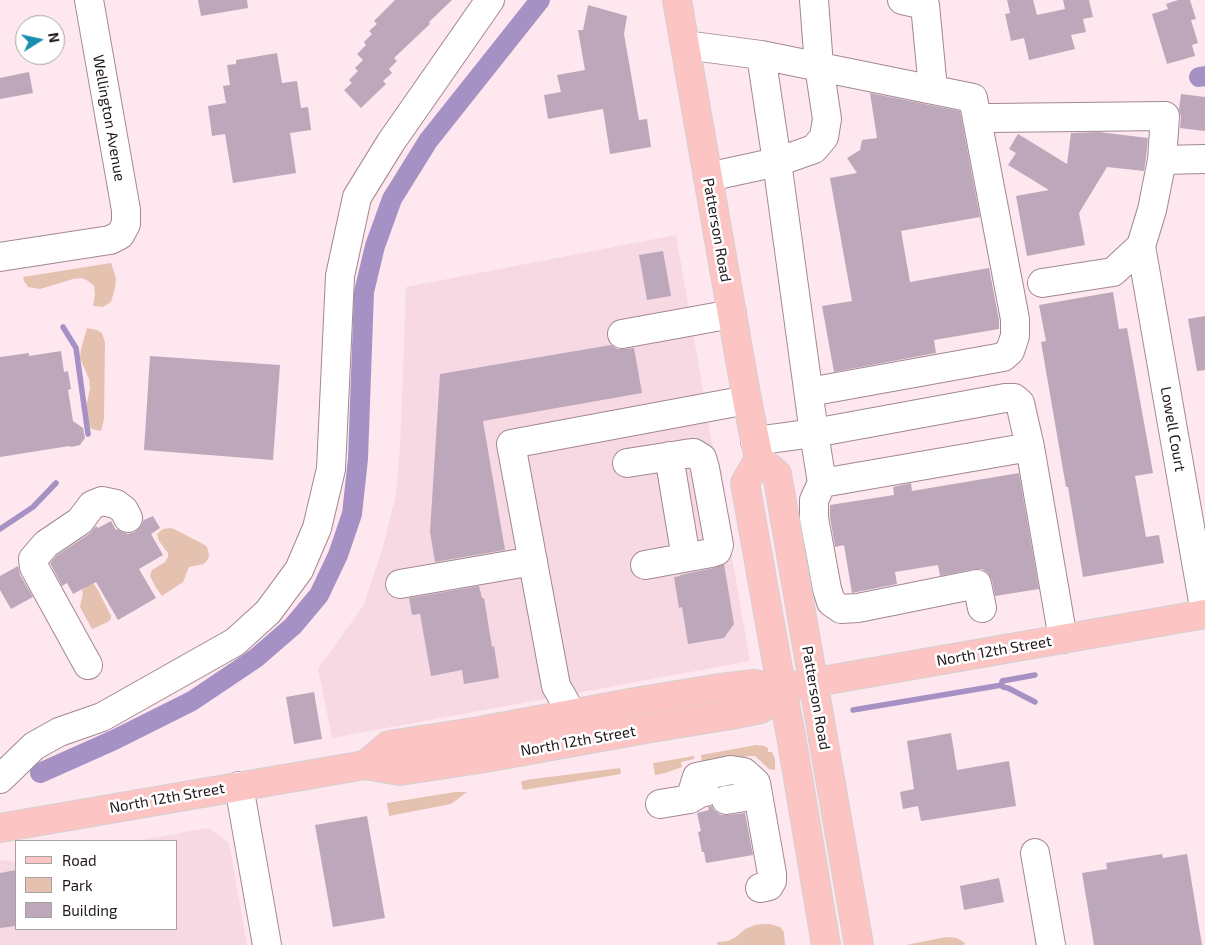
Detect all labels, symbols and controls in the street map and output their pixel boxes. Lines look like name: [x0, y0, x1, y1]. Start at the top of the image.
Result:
north arrow: [15, 15, 65, 65]
text: N: [45, 31, 64, 44]
street label: Wellington Avenue: [89, 53, 129, 183]
street label: Patterson Road: [699, 177, 735, 283]
street label: Lowell Court: [1157, 385, 1189, 473]
street label: North 12th Street: [935, 632, 1053, 670]
street label: Patterson Road: [798, 645, 834, 751]
street label: North 12th Street: [519, 722, 637, 760]
street label: North 12th Street: [108, 779, 226, 817]
legend: [15, 840, 178, 930]
text: Road: [62, 851, 97, 869]
text: Park: [62, 876, 93, 894]
text: Building: [62, 901, 117, 919]

